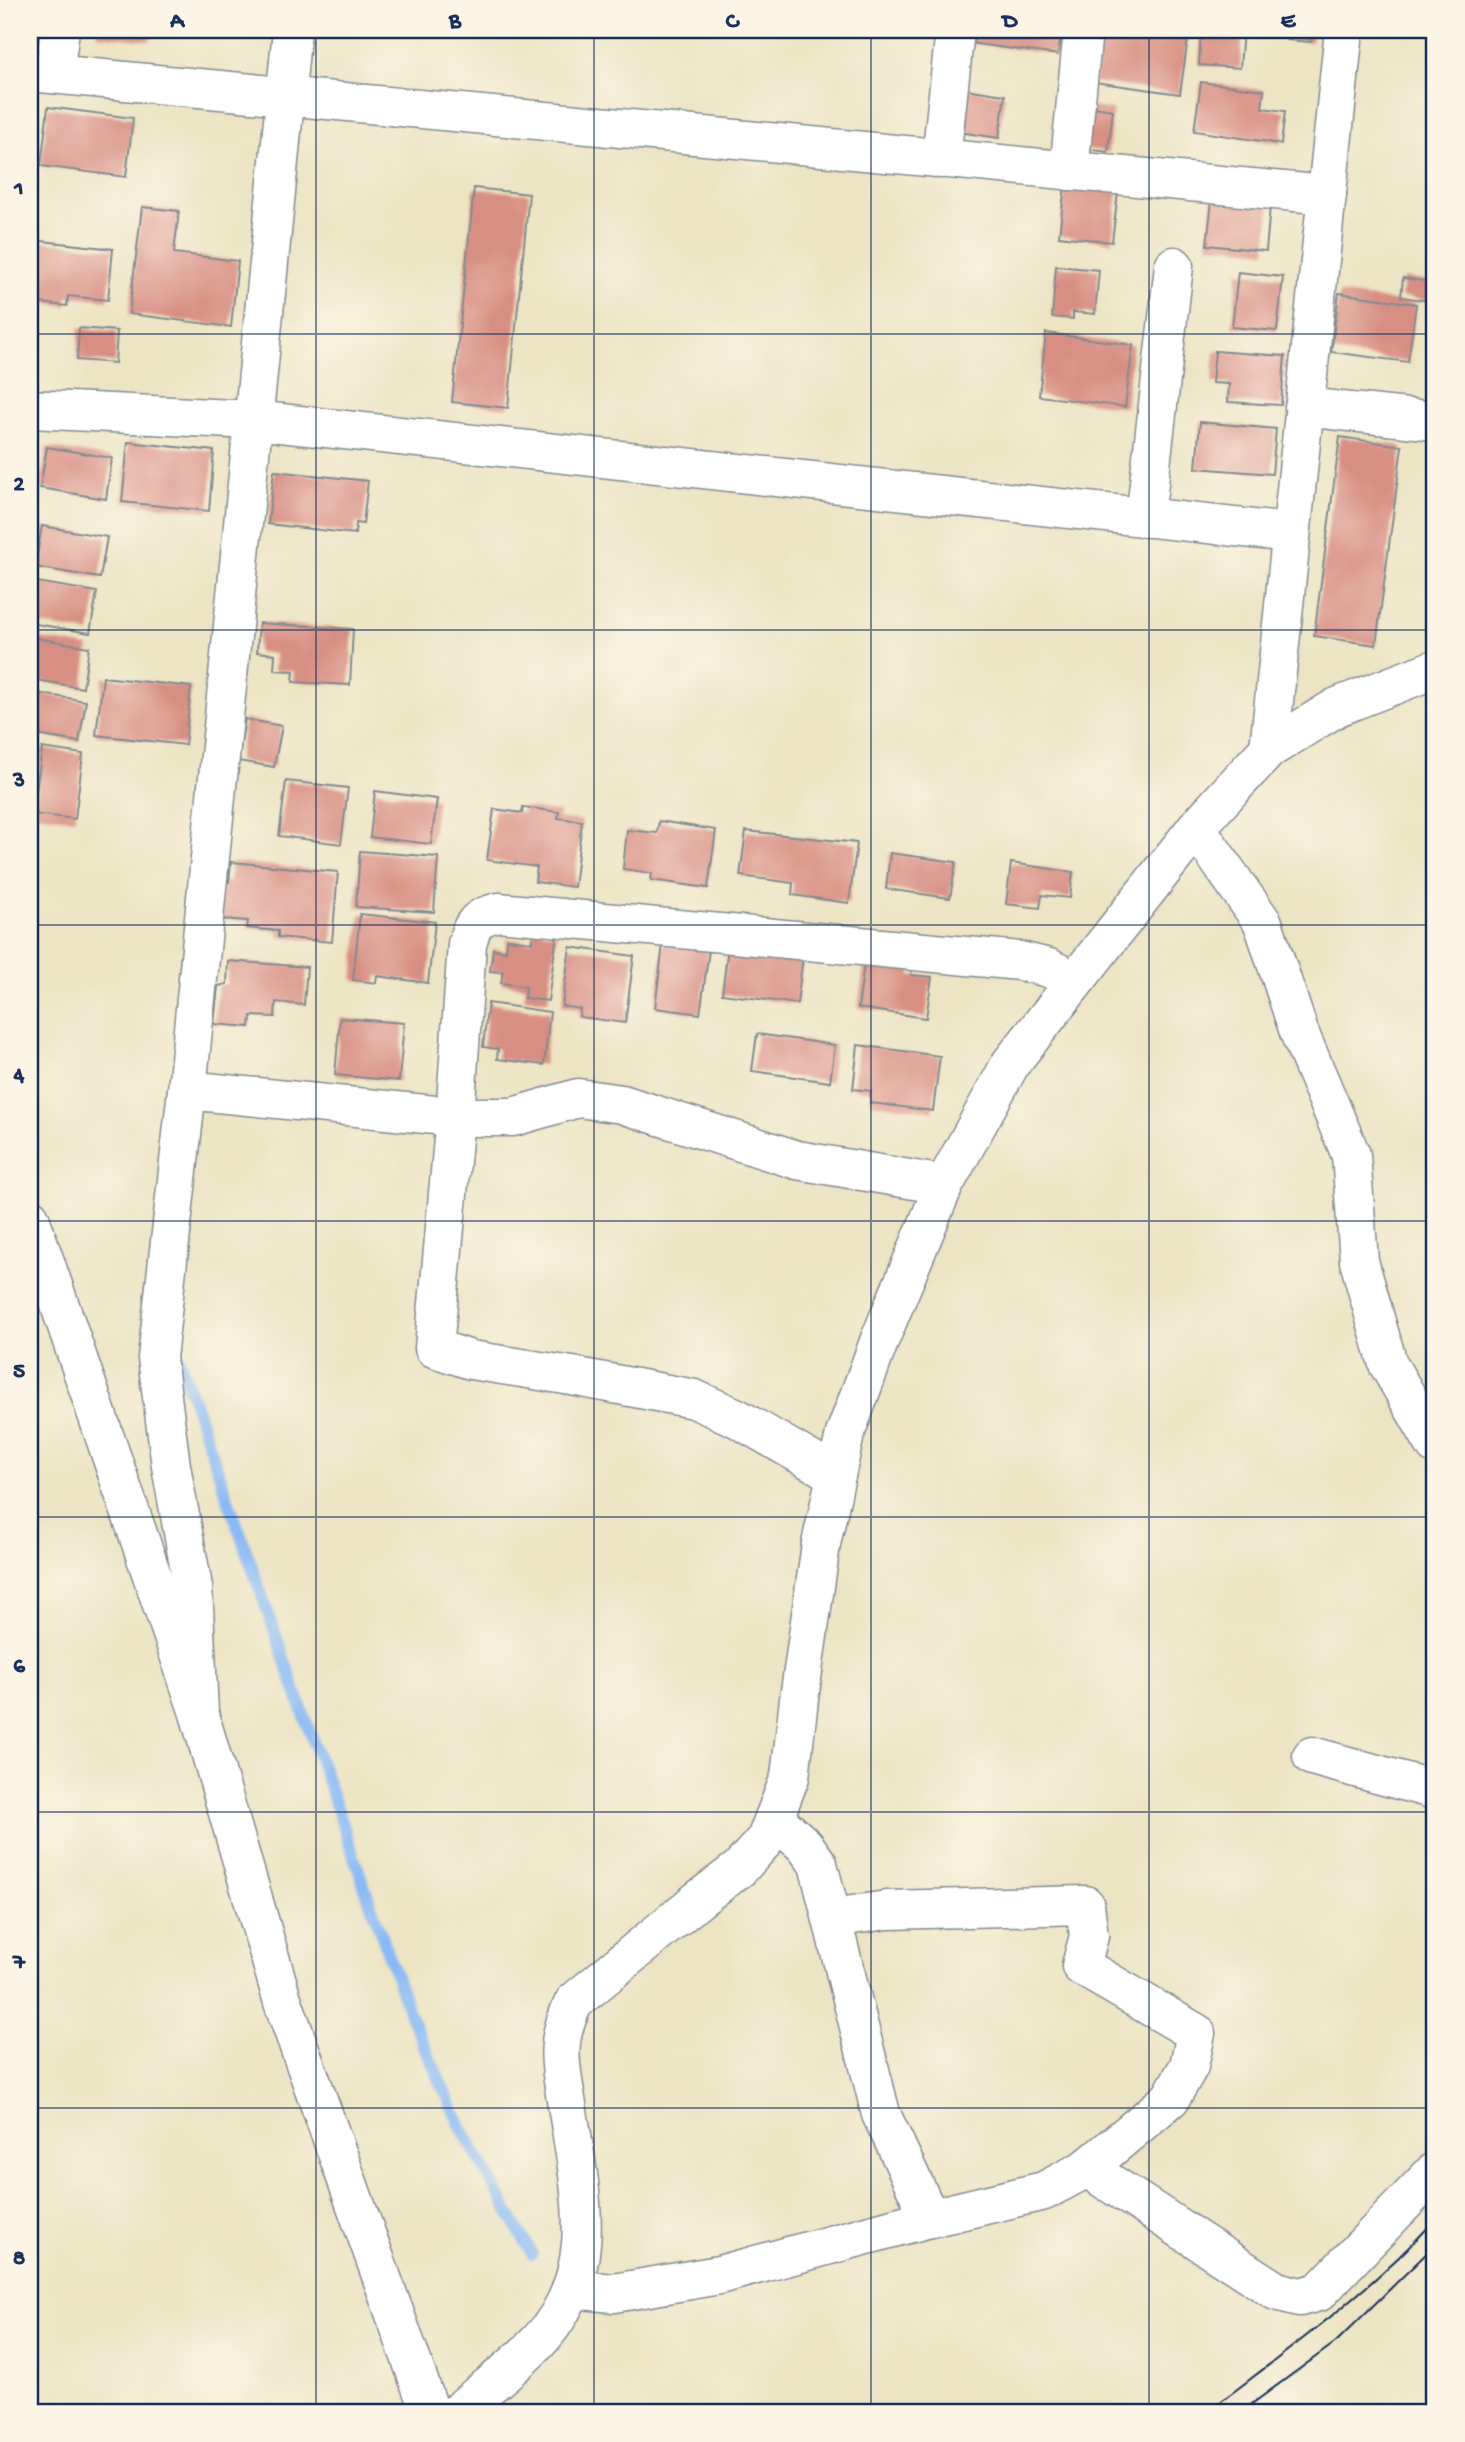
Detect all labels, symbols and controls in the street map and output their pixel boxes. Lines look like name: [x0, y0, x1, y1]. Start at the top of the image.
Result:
text: A: [169, 9, 185, 36]
text: B: [448, 9, 462, 36]
text: C: [726, 9, 741, 36]
text: D: [1001, 9, 1019, 36]
text: E: [1281, 9, 1297, 36]
text: 1: [13, 176, 24, 203]
text: 2: [13, 472, 25, 499]
text: 3: [12, 768, 25, 795]
text: 4: [13, 1063, 25, 1090]
text: 5: [13, 1359, 25, 1386]
text: 6: [13, 1654, 26, 1681]
text: 7: [12, 1950, 26, 1977]
text: 8: [13, 2246, 26, 2273]

